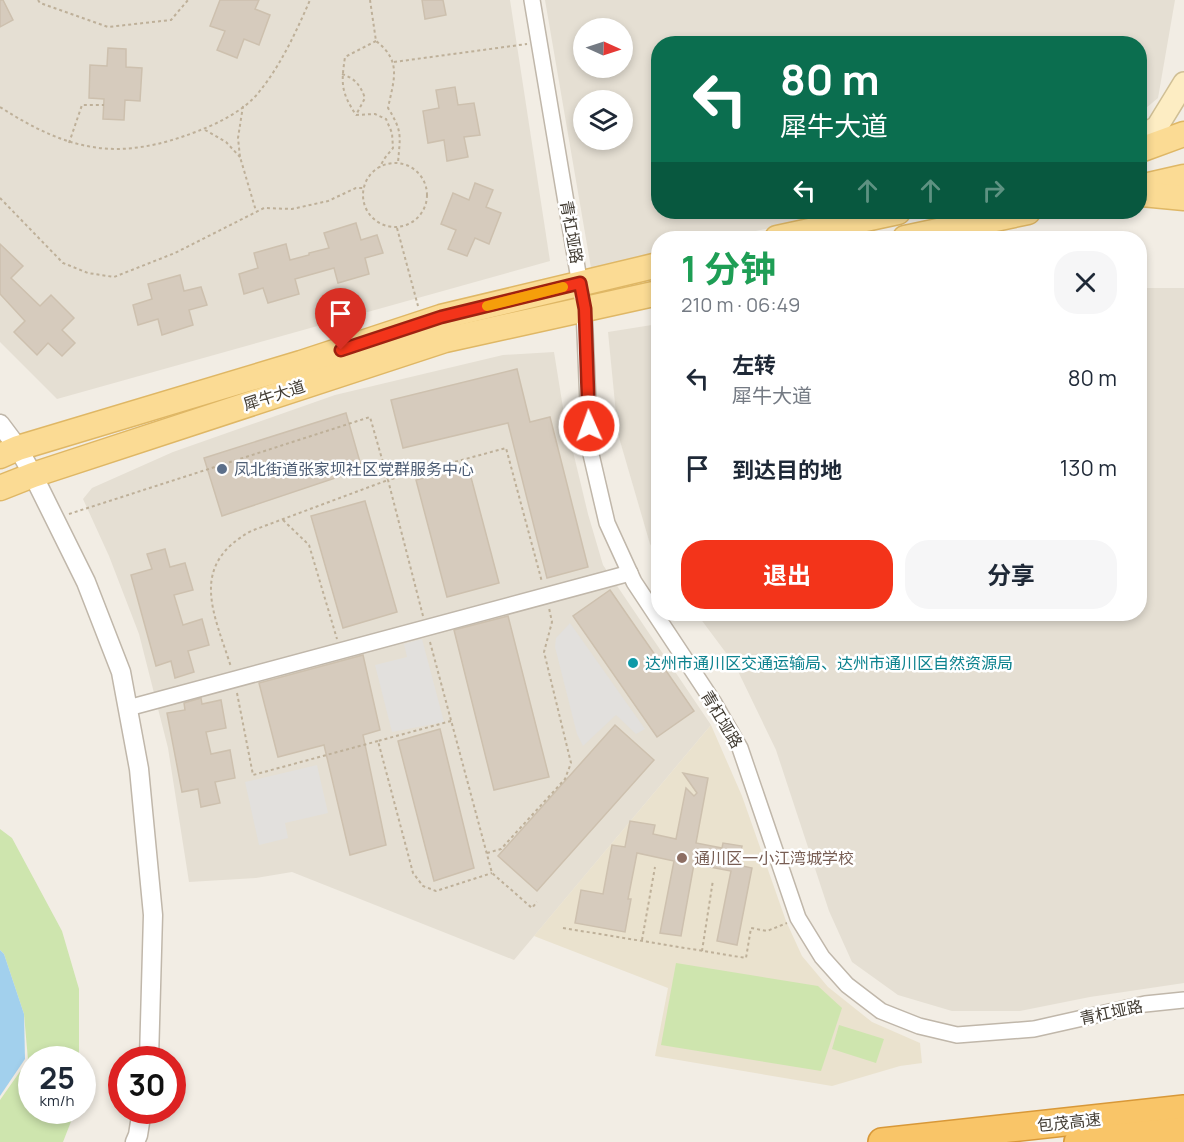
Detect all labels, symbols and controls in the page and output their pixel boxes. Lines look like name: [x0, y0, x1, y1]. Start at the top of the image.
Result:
north arrow: [573, 18, 633, 78]
map controls: [573, 18, 633, 150]
text: 80 m: [780, 50, 880, 108]
icon: left: [681, 60, 759, 138]
button: layers: [573, 90, 633, 150]
text: 犀牛大道: [780, 107, 888, 144]
icon: left: [788, 174, 821, 207]
icon: ahead: [851, 174, 884, 207]
icon: ahead: [914, 174, 947, 207]
icon: right: [977, 174, 1010, 207]
street label: 青杠垭路: [556, 199, 588, 265]
text: 1 分钟: [681, 244, 776, 293]
button: close: [1054, 251, 1117, 314]
pin: [315, 288, 366, 350]
text: 210 m · 06:49: [681, 291, 800, 318]
icon: arrive: [324, 297, 357, 330]
text: 左转: [732, 350, 776, 380]
icon: left: [681, 362, 714, 395]
text: 80 m: [1068, 363, 1117, 393]
street label: 犀牛大道: [240, 375, 308, 415]
text: 犀牛大道: [732, 382, 812, 409]
position arrow: [557, 394, 621, 458]
icon: arrive: [681, 452, 714, 485]
text: 130 m: [1060, 453, 1117, 483]
text: 到达目的地: [732, 455, 842, 485]
place label: 凤北街道张家坝社区党群服务中心: [234, 458, 474, 480]
marker: 凤北街道张家坝社区党群服务中心: [215, 462, 229, 476]
button: 退出: [681, 540, 893, 609]
button: 分享: [905, 540, 1117, 609]
place label: 达州市通川区交通运输局、达州市通川区自然资源局: [645, 652, 1013, 674]
marker: 达州市通川区交通运输局、达州市通川区自然资源局: [626, 656, 640, 670]
street label: 青杠垭路: [696, 686, 748, 752]
place label: 通川区一小江湾城学校: [694, 847, 854, 869]
marker: 通川区一小江湾城学校: [675, 851, 689, 865]
street label: 青杠垭路: [1077, 995, 1145, 1029]
speed limit sign: 30: [108, 1046, 186, 1124]
text: 25: [39, 1057, 75, 1098]
text: km/h: [40, 1090, 74, 1111]
street label: 包茂高速: [1036, 1108, 1102, 1136]

